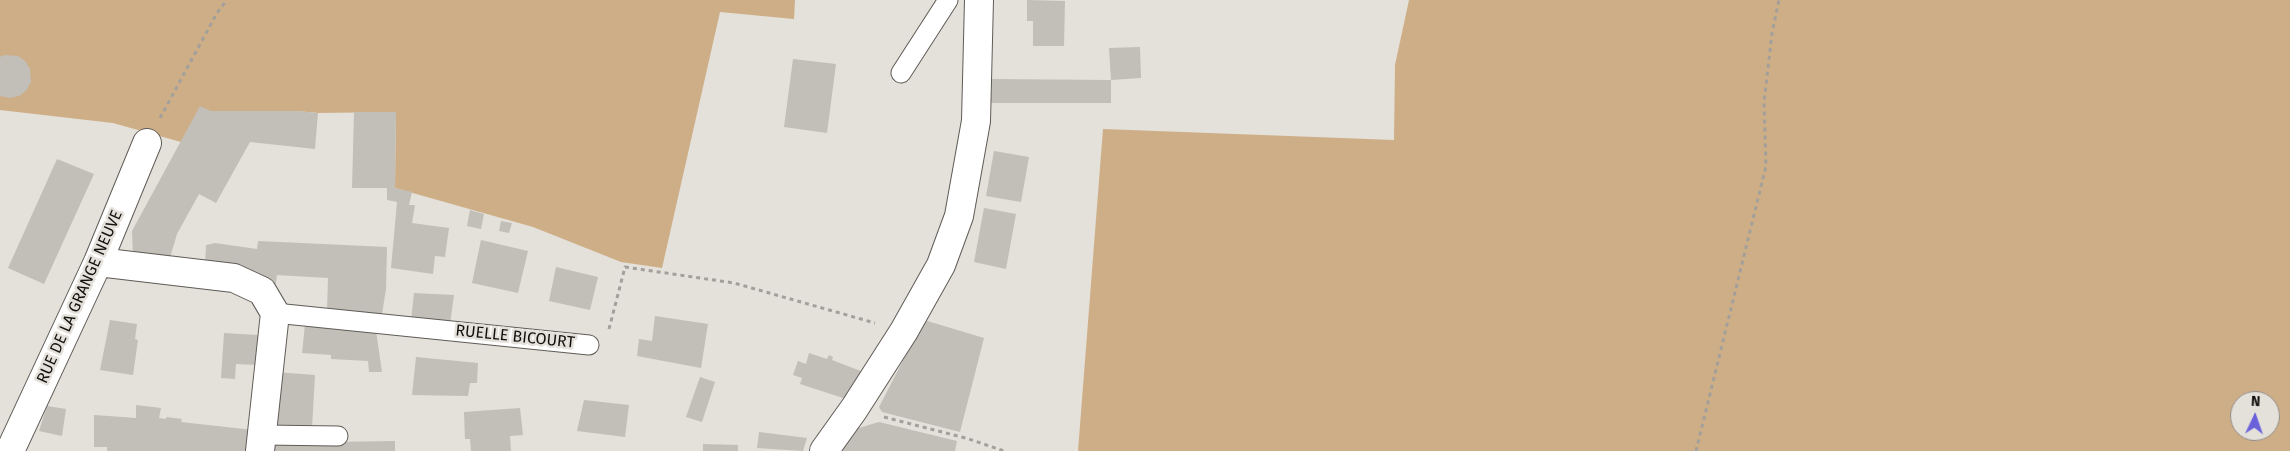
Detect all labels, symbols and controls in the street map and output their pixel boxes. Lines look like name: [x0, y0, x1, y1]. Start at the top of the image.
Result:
street label: RUE DE LA GRANGE NEUVE: [33, 207, 127, 387]
street label: RUELLE BICOURT: [454, 321, 576, 353]
north arrow: [2230, 391, 2280, 441]
text: N: [2251, 393, 2261, 410]

